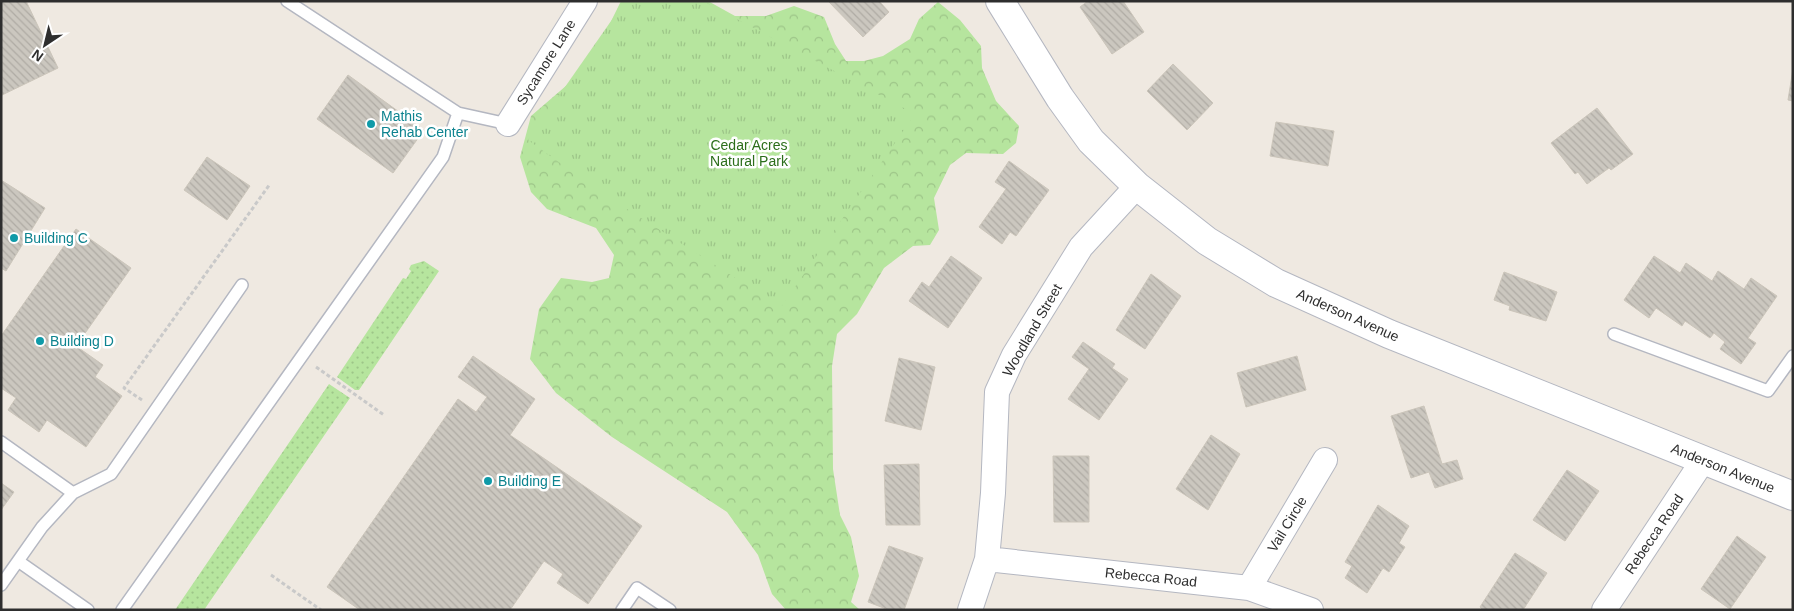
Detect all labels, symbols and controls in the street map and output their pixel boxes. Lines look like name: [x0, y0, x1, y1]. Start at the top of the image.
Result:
street label: Sycamore Lane: [513, 16, 579, 108]
north arrow: [20, 20, 70, 70]
text: N: [29, 46, 46, 65]
place label: Mathis Rehab Center: [381, 108, 469, 140]
marker: Mathis Rehab Center: [365, 118, 377, 130]
park label: Cedar Acres Natural Park: [710, 137, 789, 169]
place label: Building C: [24, 230, 88, 246]
marker: Building C: [8, 232, 20, 244]
street label: Woodland Street: [999, 281, 1065, 379]
street label: Anderson Avenue: [1294, 285, 1402, 345]
place label: Building D: [50, 333, 114, 349]
marker: Building D: [34, 335, 46, 347]
street label: Anderson Avenue: [1669, 440, 1777, 496]
place label: Building E: [498, 473, 561, 489]
marker: Building E: [482, 475, 494, 487]
street label: Rebecca Road: [1621, 491, 1687, 577]
street label: Vail Circle: [1264, 493, 1310, 555]
street label: Rebecca Road: [1104, 564, 1198, 590]

